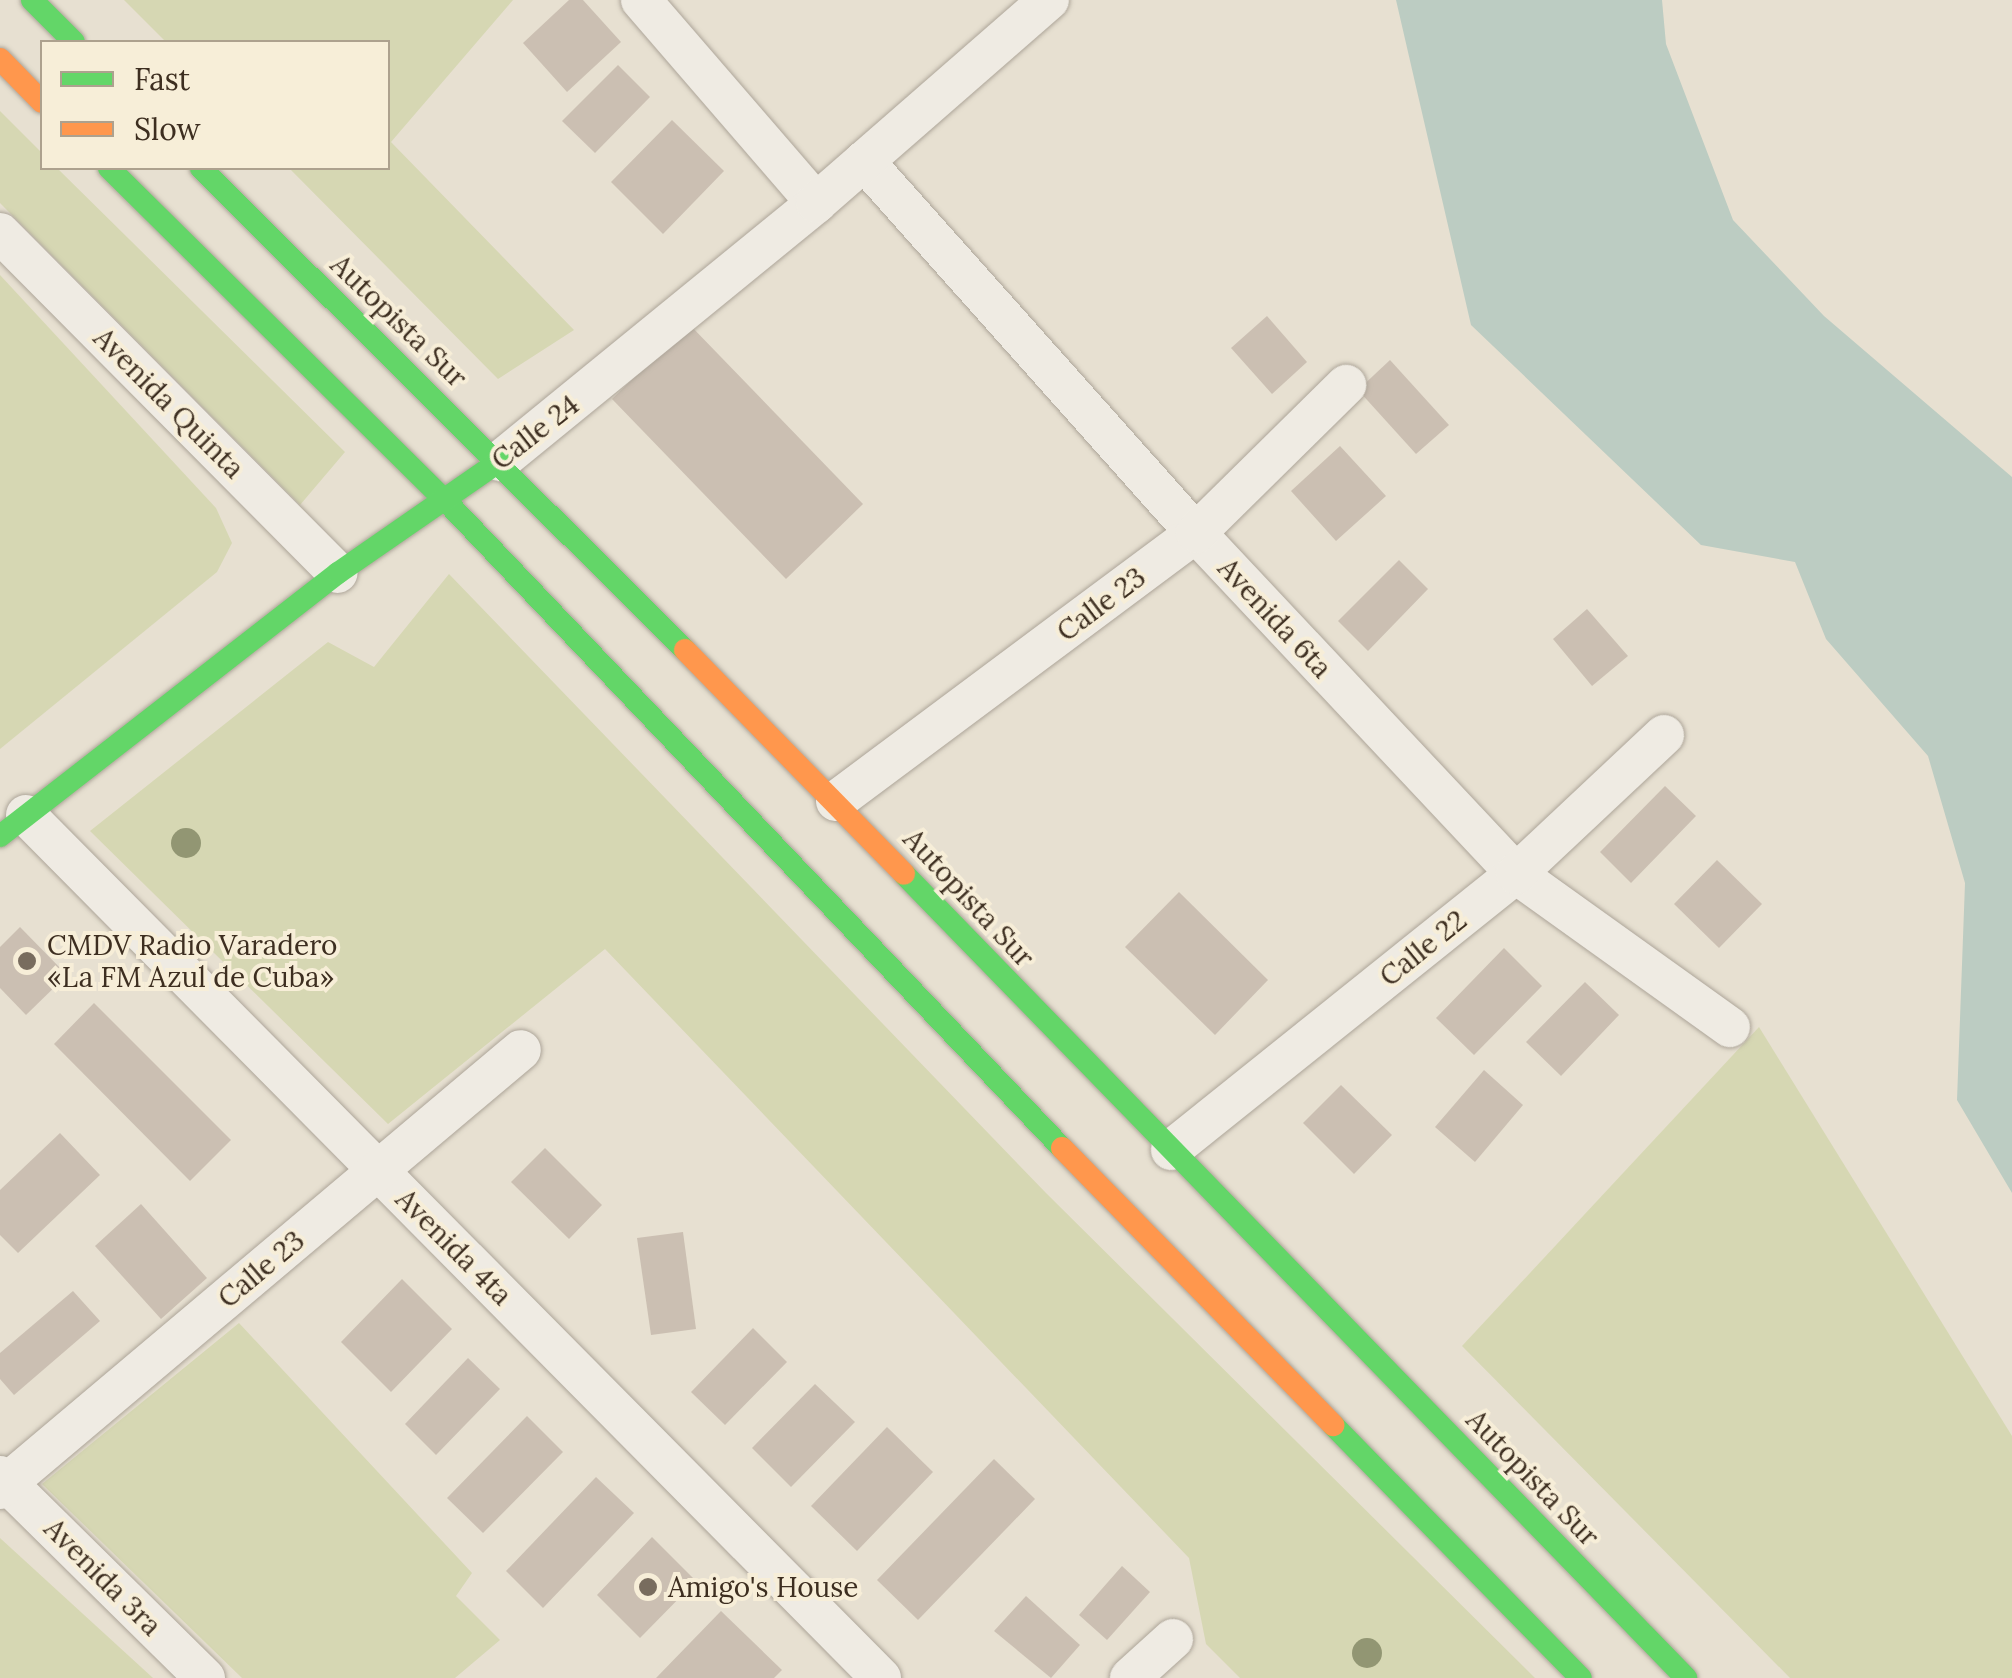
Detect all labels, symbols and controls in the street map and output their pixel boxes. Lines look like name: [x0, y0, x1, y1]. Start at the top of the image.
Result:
legend: [40, 40, 390, 170]
text: Fast: [134, 60, 190, 98]
text: Slow: [134, 110, 200, 148]
street label: Autopista Sur: [324, 248, 474, 394]
street label: Avenida Quinta: [87, 321, 251, 485]
street label: Calle 24: [485, 388, 585, 476]
street label: Avenida 6ta: [1211, 551, 1339, 685]
street label: Calle 23: [1050, 560, 1152, 648]
street label: Autopista Sur: [897, 822, 1041, 974]
street label: Calle 22: [1373, 903, 1473, 993]
place label: CMDV Radio Varadero «La FM Azul de Cuba»: [47, 928, 337, 994]
marker: CMDV Radio Varadero «La FM Azul de Cuba»: [16, 950, 38, 972]
street label: Avenida 4ta: [389, 1182, 519, 1312]
street label: Calle 23: [211, 1223, 311, 1315]
street label: Autopista Sur: [1460, 1403, 1606, 1553]
street label: Avenida 3ra: [38, 1512, 168, 1642]
place label: Amigo's House: [668, 1570, 858, 1604]
marker: Amigo's House: [637, 1576, 659, 1598]

